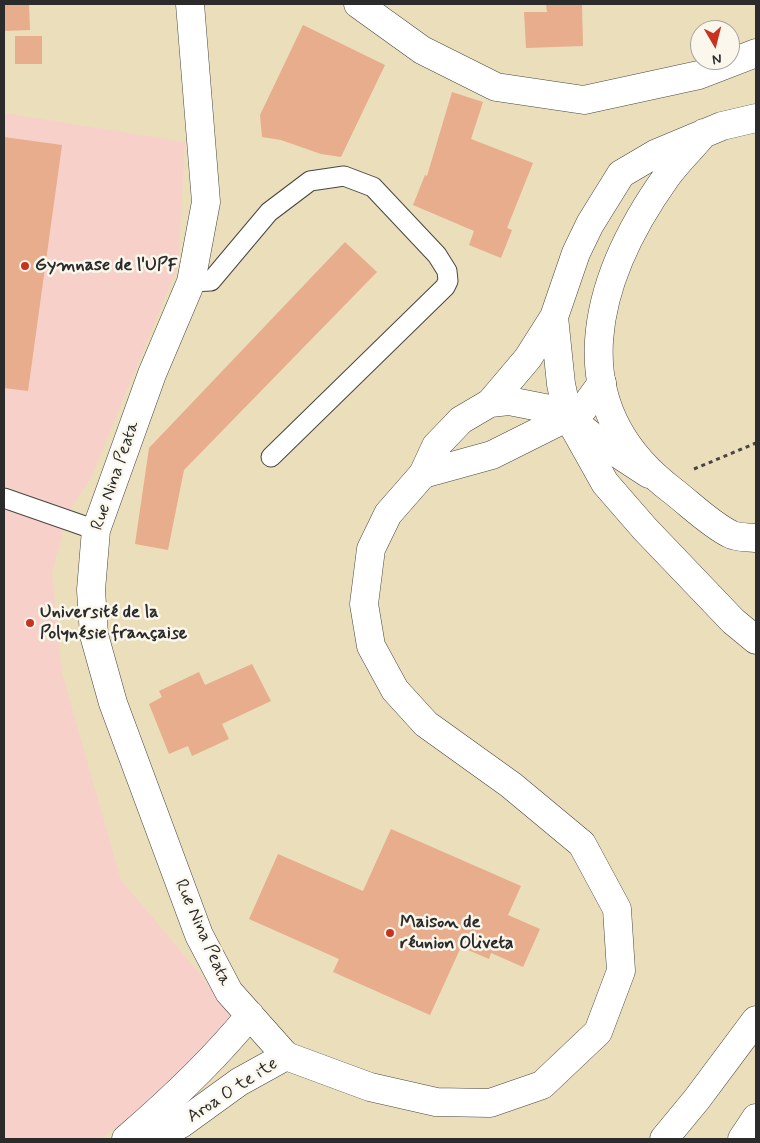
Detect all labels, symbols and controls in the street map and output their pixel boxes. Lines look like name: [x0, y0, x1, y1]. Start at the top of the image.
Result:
north arrow: [690, 20, 740, 70]
text: N: [711, 49, 723, 68]
place label: Gymnase de l'UPF: [35, 255, 178, 277]
marker: Gymnase de l'UPF: [19, 260, 31, 272]
street label: Rue Nina Peata: [87, 418, 145, 534]
place label: Université de la Polynésie française: [40, 602, 187, 644]
marker: Université de la Polynésie française: [24, 617, 36, 629]
street label: Rue Nina Peata: [169, 876, 235, 990]
place label: Maison de réunion Oliveta: [400, 912, 514, 954]
marker: Maison de réunion Oliveta: [384, 927, 396, 939]
street label: Aroa O te ite: [184, 1054, 282, 1128]

